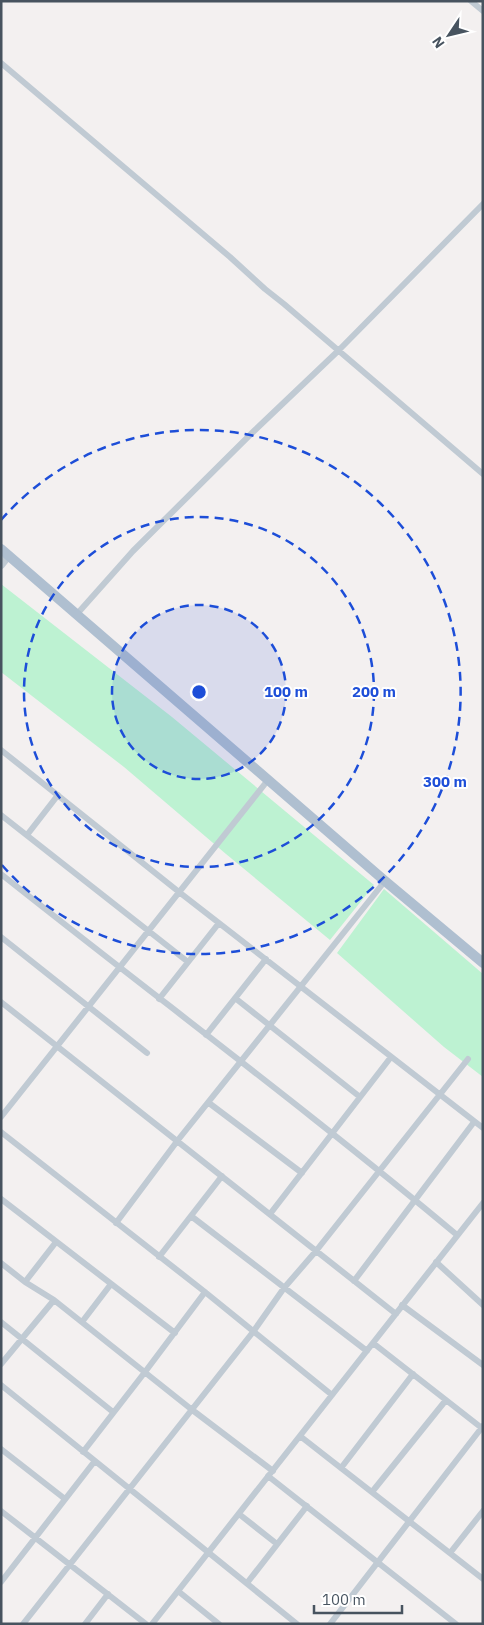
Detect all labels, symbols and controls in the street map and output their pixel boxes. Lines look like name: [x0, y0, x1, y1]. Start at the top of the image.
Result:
north arrow: [424, 10, 474, 60]
text: N: [428, 33, 449, 52]
text: 100 m: [264, 682, 308, 701]
text: 200 m: [352, 682, 396, 701]
centre of rings: [190, 683, 208, 701]
text: 300 m: [423, 772, 467, 791]
scale bar: [314, 1582, 402, 1614]
text: 100 m: [322, 1590, 366, 1609]

